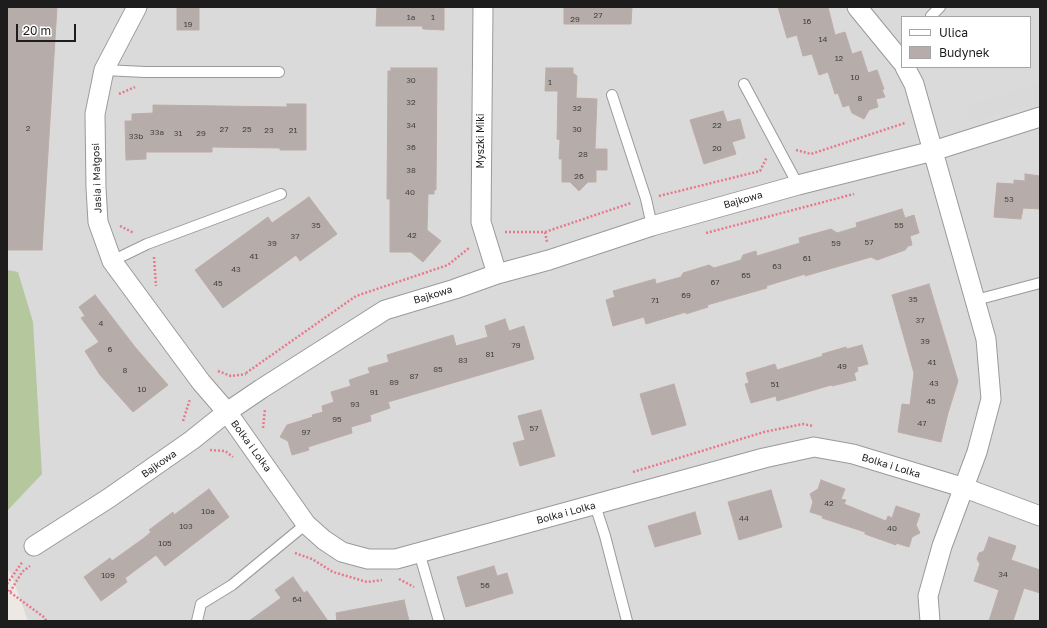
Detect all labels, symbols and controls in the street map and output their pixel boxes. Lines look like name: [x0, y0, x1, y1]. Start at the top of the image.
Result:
house number: 27: [594, 10, 602, 20]
house number: 1a: [407, 12, 415, 22]
house number: 1: [431, 12, 435, 22]
house number: 29: [570, 14, 580, 24]
scale bar: [18, 16, 78, 42]
house number: 16: [803, 16, 811, 26]
legend: [901, 16, 1031, 68]
house number: 19: [184, 19, 192, 29]
text: 20 m: [23, 23, 51, 38]
text: Ulica: [939, 25, 968, 40]
house number: 14: [819, 34, 827, 44]
text: Budynek: [939, 45, 990, 60]
house number: 12: [835, 53, 843, 63]
house number: 10: [851, 72, 859, 82]
house number: 30: [406, 75, 416, 85]
house number: 1: [548, 77, 552, 87]
house number: 8: [858, 93, 862, 103]
house number: 32: [406, 97, 416, 107]
house number: 32: [572, 103, 582, 113]
street label: Myszki Miki: [475, 113, 487, 169]
house number: 34: [406, 120, 416, 130]
house number: 22: [712, 120, 722, 130]
house number: 2: [26, 123, 30, 133]
house number: 27: [220, 124, 228, 134]
house number: 25: [242, 124, 252, 134]
house number: 30: [572, 124, 582, 134]
house number: 23: [264, 125, 274, 135]
house number: 21: [289, 125, 297, 135]
house number: 33a: [150, 127, 164, 137]
house number: 31: [174, 128, 182, 138]
house number: 29: [196, 128, 206, 138]
house number: 33b: [129, 131, 143, 141]
house number: 36: [406, 142, 416, 152]
street label: Jasia i Małgosi: [90, 143, 104, 213]
house number: 20: [712, 143, 722, 153]
house number: 28: [578, 149, 588, 159]
house number: 38: [406, 165, 416, 175]
house number: 26: [574, 171, 584, 181]
house number: 40: [405, 187, 415, 197]
street label: Bajkowa: [722, 189, 764, 211]
house number: 53: [1004, 194, 1014, 204]
house number: 35: [311, 220, 321, 230]
house number: 55: [894, 220, 904, 230]
house number: 42: [407, 230, 417, 240]
house number: 37: [291, 231, 299, 241]
house number: 57: [865, 237, 873, 247]
house number: 39: [267, 238, 277, 248]
house number: 59: [831, 238, 841, 248]
house number: 41: [250, 251, 258, 261]
house number: 61: [803, 253, 811, 263]
house number: 63: [772, 261, 782, 271]
house number: 43: [231, 264, 241, 274]
house number: 65: [741, 270, 751, 280]
house number: 67: [710, 277, 720, 287]
house number: 45: [213, 278, 223, 288]
street label: Bajkowa: [412, 283, 454, 307]
house number: 69: [681, 290, 691, 300]
house number: 35: [908, 294, 918, 304]
house number: 71: [651, 295, 659, 305]
house number: 37: [916, 315, 924, 325]
house number: 4: [99, 318, 103, 328]
house number: 39: [920, 336, 930, 346]
house number: 79: [511, 340, 521, 350]
house number: 6: [108, 344, 112, 354]
house number: 81: [486, 349, 494, 359]
house number: 83: [458, 355, 468, 365]
house number: 41: [928, 357, 936, 367]
house number: 49: [837, 361, 847, 371]
house number: 85: [433, 364, 443, 374]
house number: 8: [123, 365, 127, 375]
house number: 87: [409, 371, 419, 381]
house number: 89: [389, 377, 399, 387]
house number: 43: [929, 378, 939, 388]
house number: 51: [771, 379, 779, 389]
house number: 10: [138, 384, 146, 394]
house number: 91: [370, 387, 378, 397]
house number: 45: [926, 396, 936, 406]
house number: 93: [350, 399, 360, 409]
house number: 95: [332, 414, 342, 424]
street label: Bolka i Lolka: [228, 418, 274, 474]
house number: 47: [917, 418, 927, 428]
house number: 57: [530, 423, 538, 433]
house number: 97: [301, 427, 311, 437]
street label: Bajkowa: [139, 448, 179, 480]
street label: Bolka i Lolka: [860, 451, 922, 481]
house number: 42: [824, 498, 834, 508]
street label: Bolka i Lolka: [535, 499, 597, 527]
house number: 10a: [201, 506, 215, 516]
house number: 44: [739, 513, 749, 523]
house number: 103: [179, 521, 193, 531]
house number: 40: [887, 523, 897, 533]
house number: 105: [158, 538, 172, 548]
house number: 34: [998, 569, 1008, 579]
house number: 109: [101, 570, 115, 580]
house number: 56: [480, 580, 490, 590]
house number: 64: [292, 594, 302, 604]

